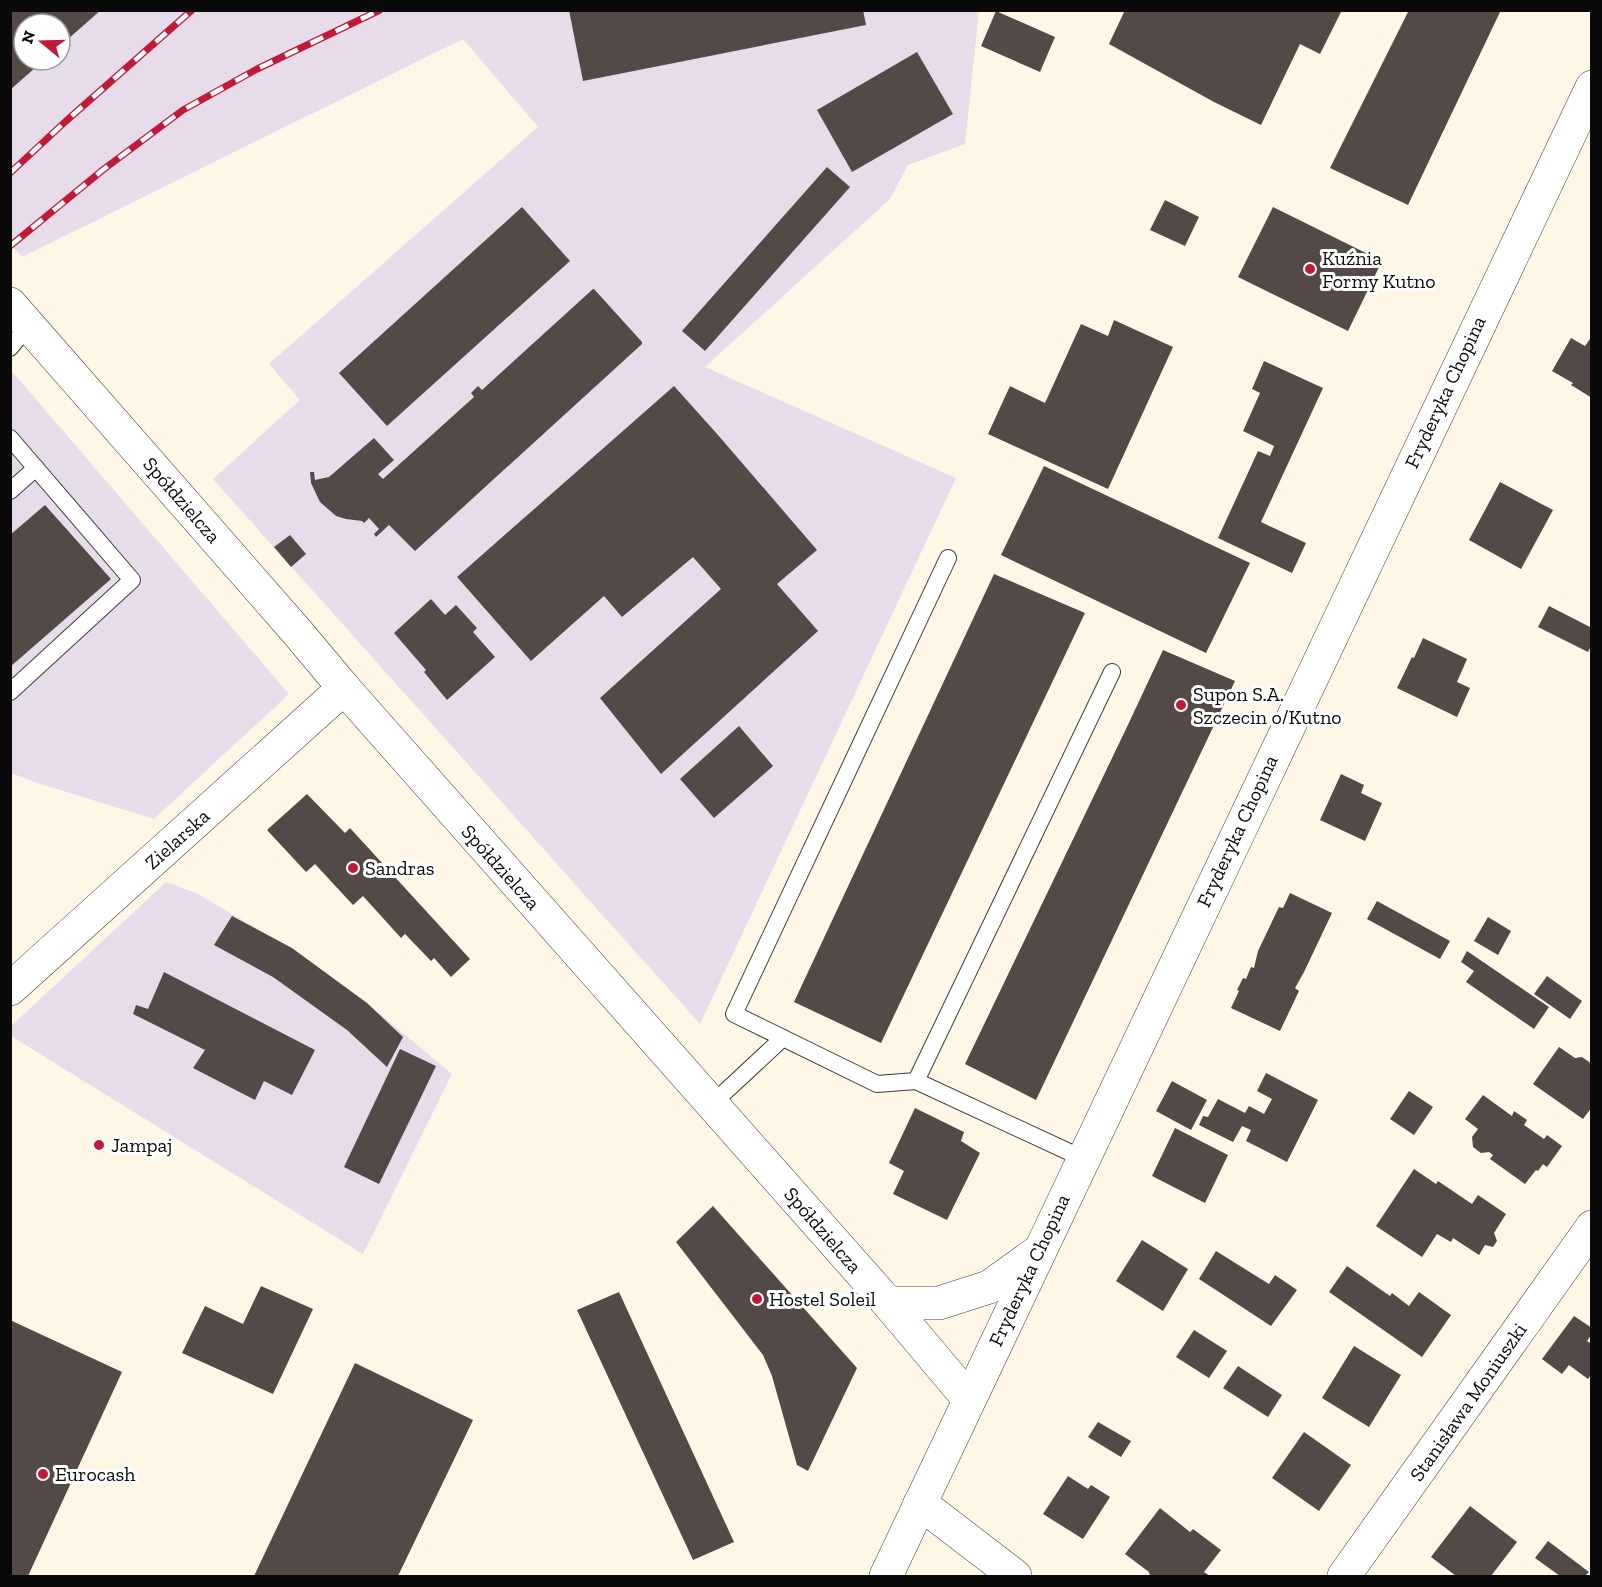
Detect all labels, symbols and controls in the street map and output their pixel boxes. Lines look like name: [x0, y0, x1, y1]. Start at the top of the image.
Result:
north arrow: [12, 12, 72, 72]
text: N: [17, 28, 39, 46]
place label: Kuźnia Formy Kutno: [1322, 246, 1436, 293]
marker: Kuźnia Formy Kutno: [1303, 262, 1317, 276]
street label: Fryderyka Chopina: [1399, 312, 1491, 472]
street label: Spółdzielcza: [138, 452, 226, 548]
place label: Supon S.A. Szczecin o/Kutno: [1193, 682, 1342, 729]
marker: Supon S.A. Szczecin o/Kutno: [1174, 698, 1188, 712]
street label: Fryderyka Chopina: [1191, 751, 1283, 911]
street label: Zielarska: [140, 804, 215, 874]
street label: Spółdzielcza: [457, 820, 546, 915]
place label: Sandras: [365, 856, 435, 880]
marker: Sandras: [346, 861, 360, 875]
place label: Jampaj: [111, 1133, 172, 1157]
marker: Jampaj: [92, 1138, 106, 1152]
street label: Spółdzielcza: [779, 1182, 867, 1278]
street label: Fryderyka Chopina: [983, 1190, 1075, 1350]
place label: Hostel Soleil: [769, 1287, 876, 1311]
marker: Hostel Soleil: [750, 1292, 764, 1306]
street label: Stanisława Moniuszki: [1404, 1318, 1532, 1486]
place label: Eurocash: [55, 1462, 136, 1486]
marker: Eurocash: [36, 1467, 50, 1481]

